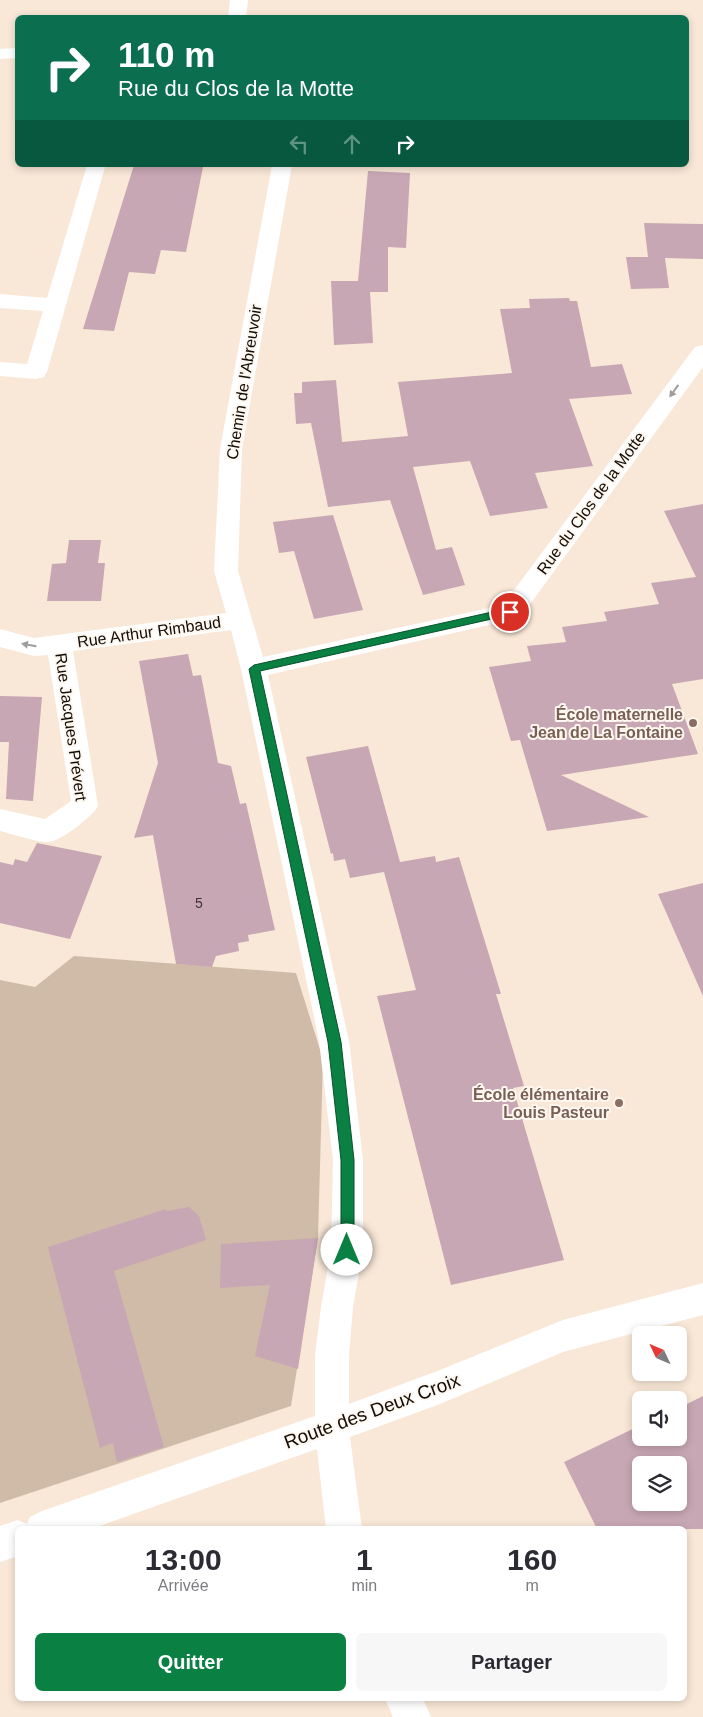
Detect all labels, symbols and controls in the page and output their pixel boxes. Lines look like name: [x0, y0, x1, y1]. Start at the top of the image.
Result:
icon: right: [35, 35, 100, 100]
text: 110 m: [118, 35, 215, 74]
text: Rue du Clos de la Motte: [118, 76, 354, 101]
icon: left: [285, 130, 313, 158]
icon: ahead: [338, 130, 366, 158]
icon: right: [391, 130, 419, 158]
street label: Chemin de l'Abreuvoir: [223, 303, 265, 461]
one-way arrow: [669, 384, 679, 398]
street label: Rue du Clos de la Motte: [534, 428, 648, 577]
pin: [489, 591, 531, 633]
icon: arrive: [496, 598, 524, 626]
street label: Rue Arthur Rimbaud: [76, 613, 222, 651]
one-way arrow: [21, 640, 37, 648]
street label: Rue Jacques Prévert: [52, 652, 90, 803]
place label: École maternelle Jean de La Fontaine: [529, 705, 683, 741]
marker: École maternelle Jean de La Fontaine: [687, 717, 699, 729]
house number: 5: [195, 895, 203, 911]
place label: École élémentaire Louis Pasteur: [473, 1085, 609, 1121]
marker: École élémentaire Louis Pasteur: [613, 1097, 625, 1109]
position arrow: [320, 1223, 372, 1275]
north arrow: [632, 1326, 688, 1381]
map controls: [632, 1326, 687, 1511]
street label: Route des Deux Croix: [281, 1369, 463, 1453]
button: sound: [632, 1391, 687, 1446]
button: layers: [632, 1456, 687, 1511]
text: 13:00: [145, 1543, 222, 1576]
text: 1: [356, 1543, 373, 1576]
text: 160: [507, 1543, 557, 1576]
text: Arrivée: [158, 1577, 209, 1594]
text: min: [351, 1577, 377, 1594]
text: m: [525, 1577, 539, 1594]
button: Quitter: [35, 1633, 346, 1691]
button: Partager: [356, 1633, 667, 1691]

